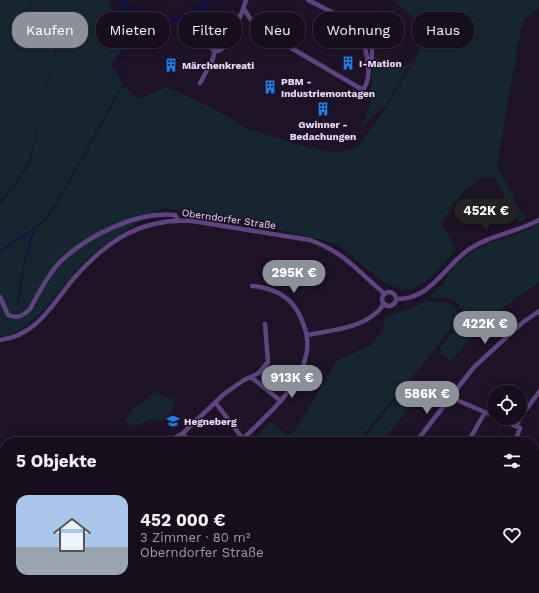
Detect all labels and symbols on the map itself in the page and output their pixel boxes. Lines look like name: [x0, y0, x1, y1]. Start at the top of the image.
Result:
building icon: I-Mation: [340, 55, 356, 71]
building icon: Märchenkreati: [163, 57, 179, 73]
place label: I-Mation: [359, 58, 402, 69]
place label: Märchenkreati: [182, 60, 254, 71]
place label: PBM - Industriemontagen: [281, 76, 375, 99]
building icon: PBM - Industriemontagen: [262, 79, 278, 95]
building icon: Gwinner - Bedachungen: [315, 101, 331, 117]
place label: Gwinner - Bedachungen: [290, 119, 356, 142]
pin: 452K €: [453, 198, 519, 232]
street label: Oberndorfer Straße: [181, 207, 277, 231]
pin: 295K €: [261, 260, 327, 294]
pin: 422K €: [452, 311, 518, 345]
pin: 913K €: [259, 365, 325, 399]
pin: 586K €: [394, 381, 460, 415]
school or university icon: Hegneberg: [165, 413, 181, 429]
place label: Hegneberg: [184, 416, 237, 427]

